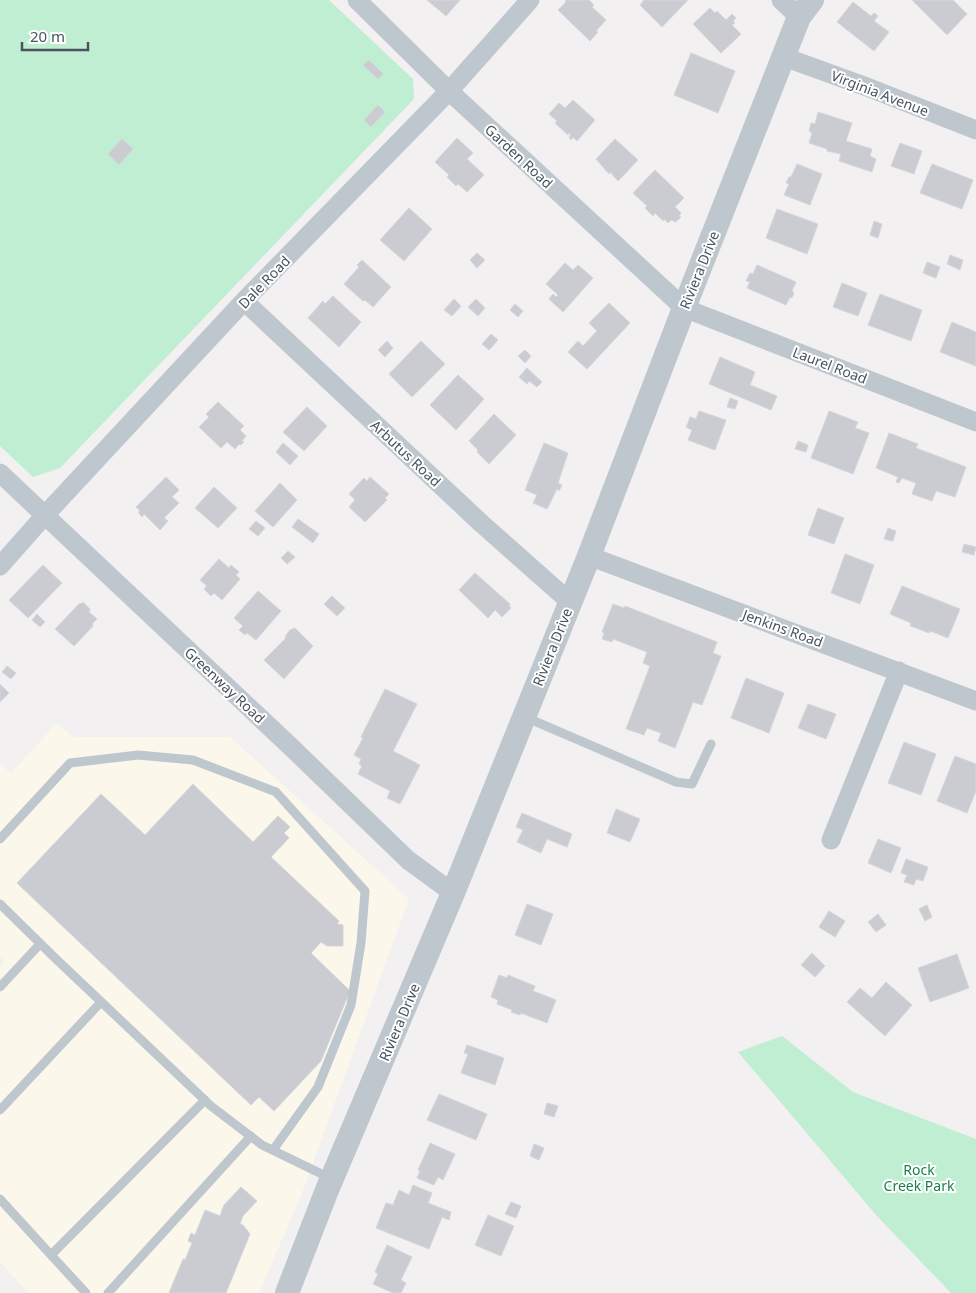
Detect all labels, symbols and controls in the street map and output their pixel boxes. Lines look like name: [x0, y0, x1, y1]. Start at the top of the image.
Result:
scale bar: [22, 20, 89, 52]
text: 20 m: [30, 26, 65, 46]
street label: Virginia Avenue: [829, 66, 931, 120]
street label: Garden Road: [481, 120, 557, 192]
street label: Riviera Drive: [675, 228, 723, 312]
street label: Dale Road: [234, 251, 294, 313]
street label: Laurel Road: [790, 342, 870, 388]
street label: Arbutus Road: [367, 415, 445, 491]
street label: Jenkins Road: [738, 604, 826, 651]
street label: Riviera Drive: [528, 605, 576, 689]
street label: Greenway Road: [181, 643, 269, 727]
street label: Riviera Drive: [374, 980, 424, 1064]
park label: Rock Creek Park: [884, 1160, 955, 1195]

